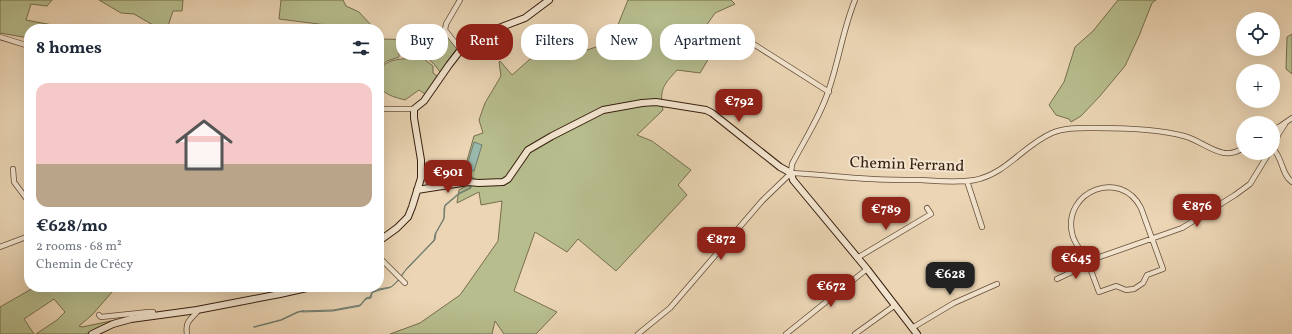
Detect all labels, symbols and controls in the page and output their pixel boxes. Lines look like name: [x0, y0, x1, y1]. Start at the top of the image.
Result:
map controls: [1236, 12, 1280, 160]
button: locate: [1236, 12, 1280, 56]
chip: Buy: [396, 24, 448, 60]
chip: Rent: [456, 24, 513, 60]
chip: Filters: [521, 24, 588, 60]
chip: New: [596, 24, 652, 60]
chip: Apartment: [660, 24, 755, 60]
text: 8 homes: [36, 37, 102, 60]
icon: filters: [350, 37, 372, 59]
button: +: [1236, 64, 1280, 108]
pin: €792: [715, 89, 763, 123]
text: €792: [724, 93, 754, 111]
icon: home: [168, 109, 240, 181]
button: −: [1236, 116, 1280, 160]
street label: Chemin Ferrand: [849, 152, 965, 178]
pin: €901: [424, 160, 472, 194]
text: €901: [433, 164, 463, 182]
pin: €876: [1173, 194, 1221, 228]
pin: €789: [862, 197, 910, 231]
text: €876: [1182, 198, 1212, 216]
text: €789: [871, 201, 901, 219]
text: €628/mo: [36, 215, 107, 238]
pin: €872: [697, 227, 745, 261]
text: €872: [706, 231, 736, 249]
text: 2 rooms · 68 m²: [36, 238, 122, 256]
pin: €645: [1052, 246, 1100, 280]
text: €645: [1061, 250, 1091, 268]
text: Chemin de Crécy: [36, 256, 133, 274]
pin: €628: [926, 262, 974, 296]
text: €628: [935, 266, 965, 284]
pin: €672: [807, 274, 855, 308]
text: €672: [816, 278, 846, 296]

